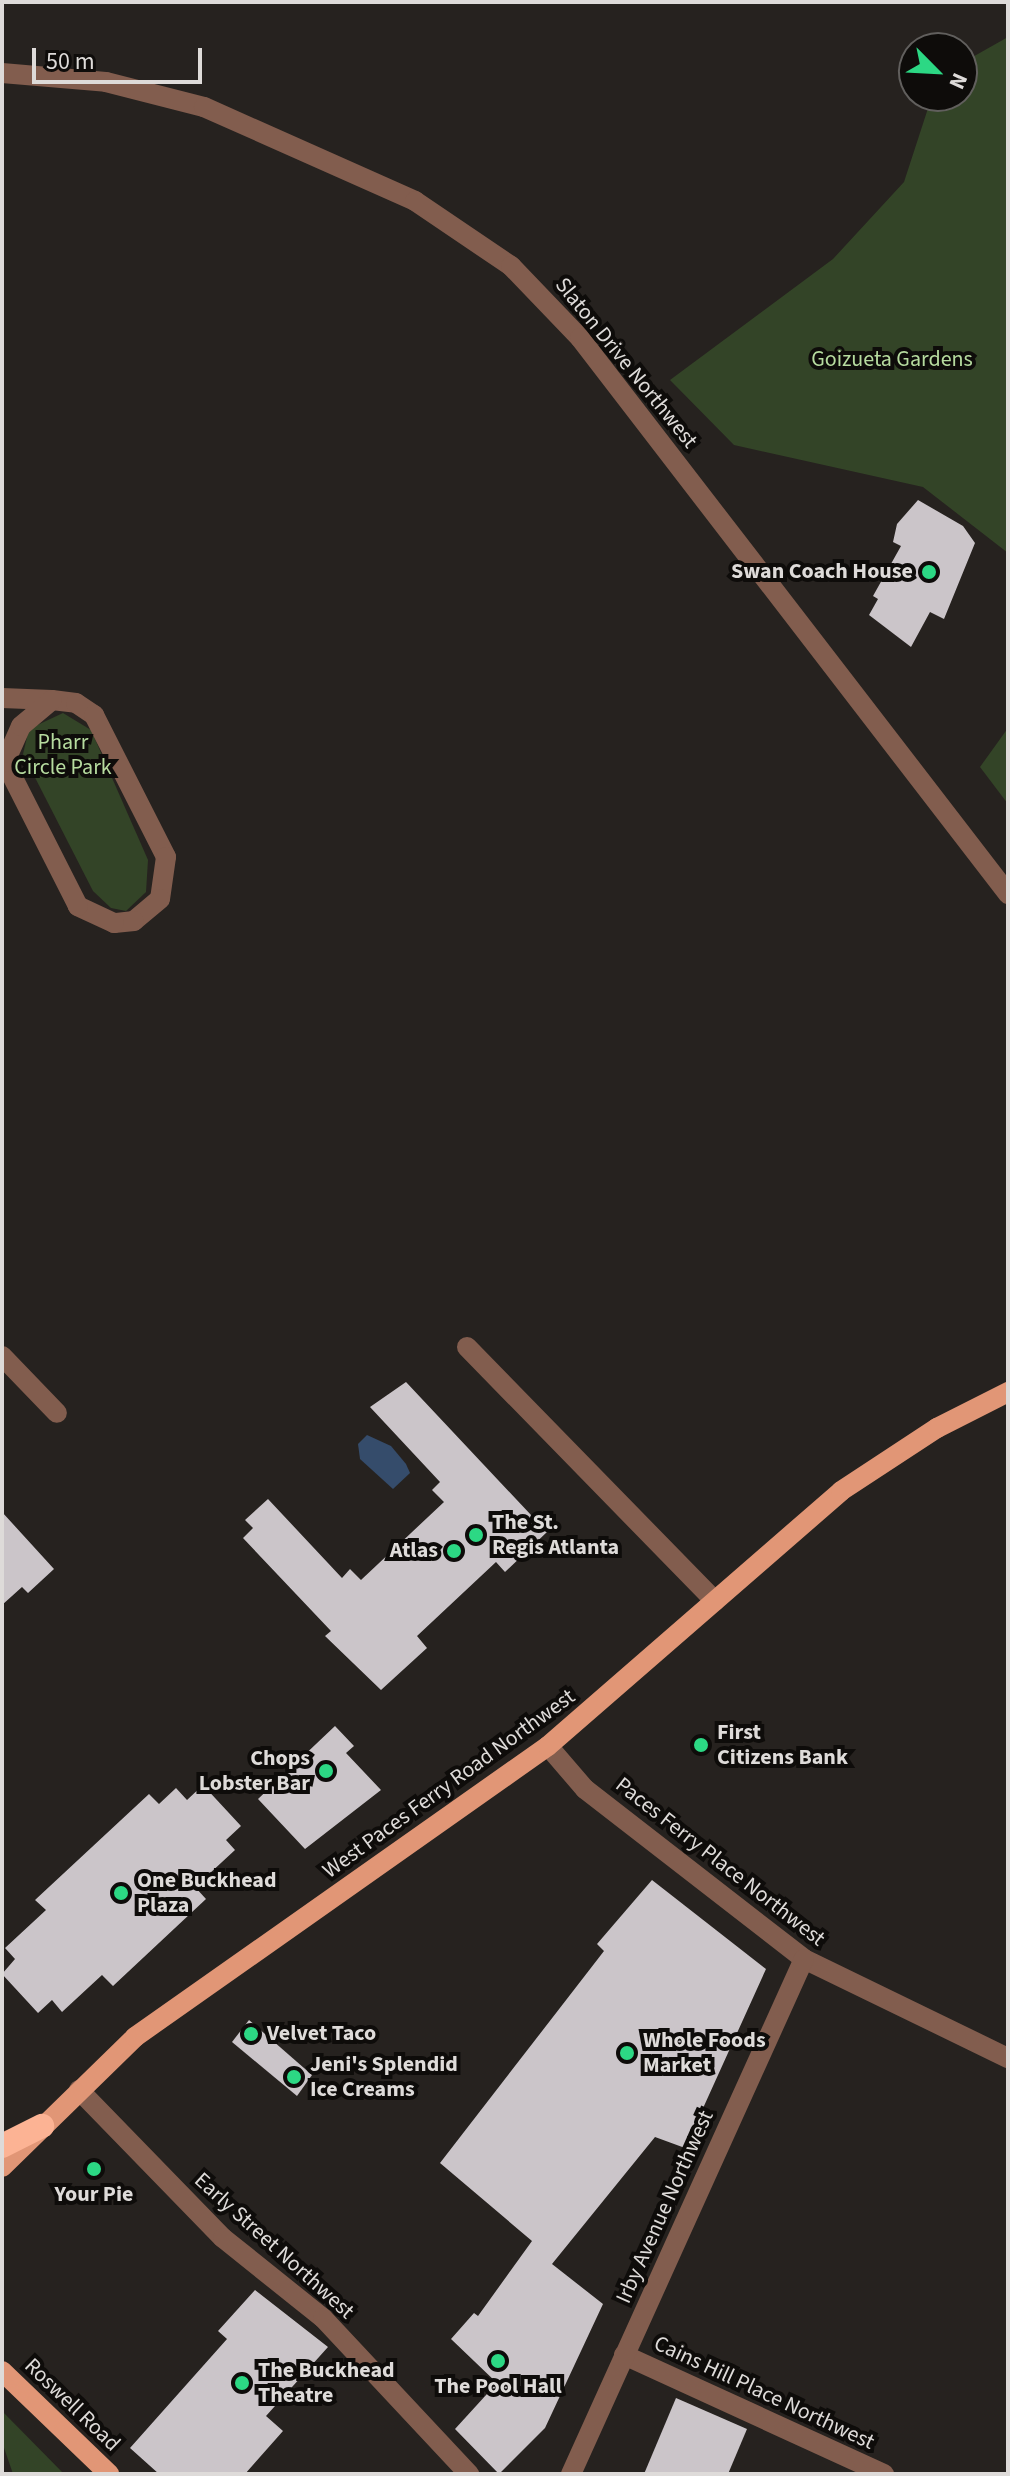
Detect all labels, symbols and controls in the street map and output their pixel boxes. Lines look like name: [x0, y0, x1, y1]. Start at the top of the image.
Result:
scale bar: [36, 32, 206, 82]
north arrow: [898, 32, 978, 112]
text: 50 m: [46, 44, 95, 79]
text: N: [941, 68, 976, 94]
street label: Slaton Drive Northwest: [549, 272, 703, 454]
park label: Goizueta Gardens: [811, 347, 973, 373]
place label: Swan Coach House: [731, 559, 913, 585]
marker: Swan Coach House: [920, 563, 938, 581]
park label: Pharr Circle Park: [14, 729, 112, 780]
place label: The St. Regis Atlanta: [492, 1509, 619, 1560]
marker: The St. Regis Atlanta: [467, 1526, 485, 1544]
place label: Atlas: [390, 1538, 438, 1564]
marker: Atlas: [445, 1542, 463, 1560]
street label: West Paces Ferry Road Northwest: [318, 1684, 580, 1884]
place label: First Citizens Bank: [717, 1719, 848, 1770]
marker: First Citizens Bank: [692, 1736, 710, 1754]
place label: Chops Lobster Bar: [199, 1745, 310, 1796]
marker: Chops Lobster Bar: [317, 1762, 335, 1780]
street label: Paces Ferry Place Northwest: [610, 1772, 830, 1952]
place label: One Buckhead Plaza: [137, 1867, 277, 1918]
marker: One Buckhead Plaza: [112, 1884, 130, 1902]
place label: Velvet Taco: [267, 2021, 376, 2047]
marker: Velvet Taco: [242, 2025, 260, 2043]
place label: Whole Foods Market: [643, 2027, 766, 2078]
marker: Whole Foods Market: [618, 2044, 636, 2062]
place label: Jeni's Splendid Ice Creams: [310, 2051, 458, 2102]
marker: Jeni's Splendid Ice Creams: [285, 2068, 303, 2086]
street label: Irby Avenue Northwest: [611, 2106, 719, 2308]
marker: Your Pie: [85, 2160, 103, 2178]
street label: Early Street Northwest: [189, 2167, 359, 2325]
place label: Your Pie: [55, 2182, 133, 2208]
street label: Cains Hill Place Northwest: [650, 2330, 878, 2456]
marker: The Pool Hall: [489, 2352, 507, 2370]
street label: Roswell Road: [19, 2353, 125, 2457]
place label: The Buckhead Theatre: [258, 2357, 395, 2408]
marker: The Buckhead Theatre: [233, 2374, 251, 2392]
place label: The Pool Hall: [434, 2374, 562, 2400]

